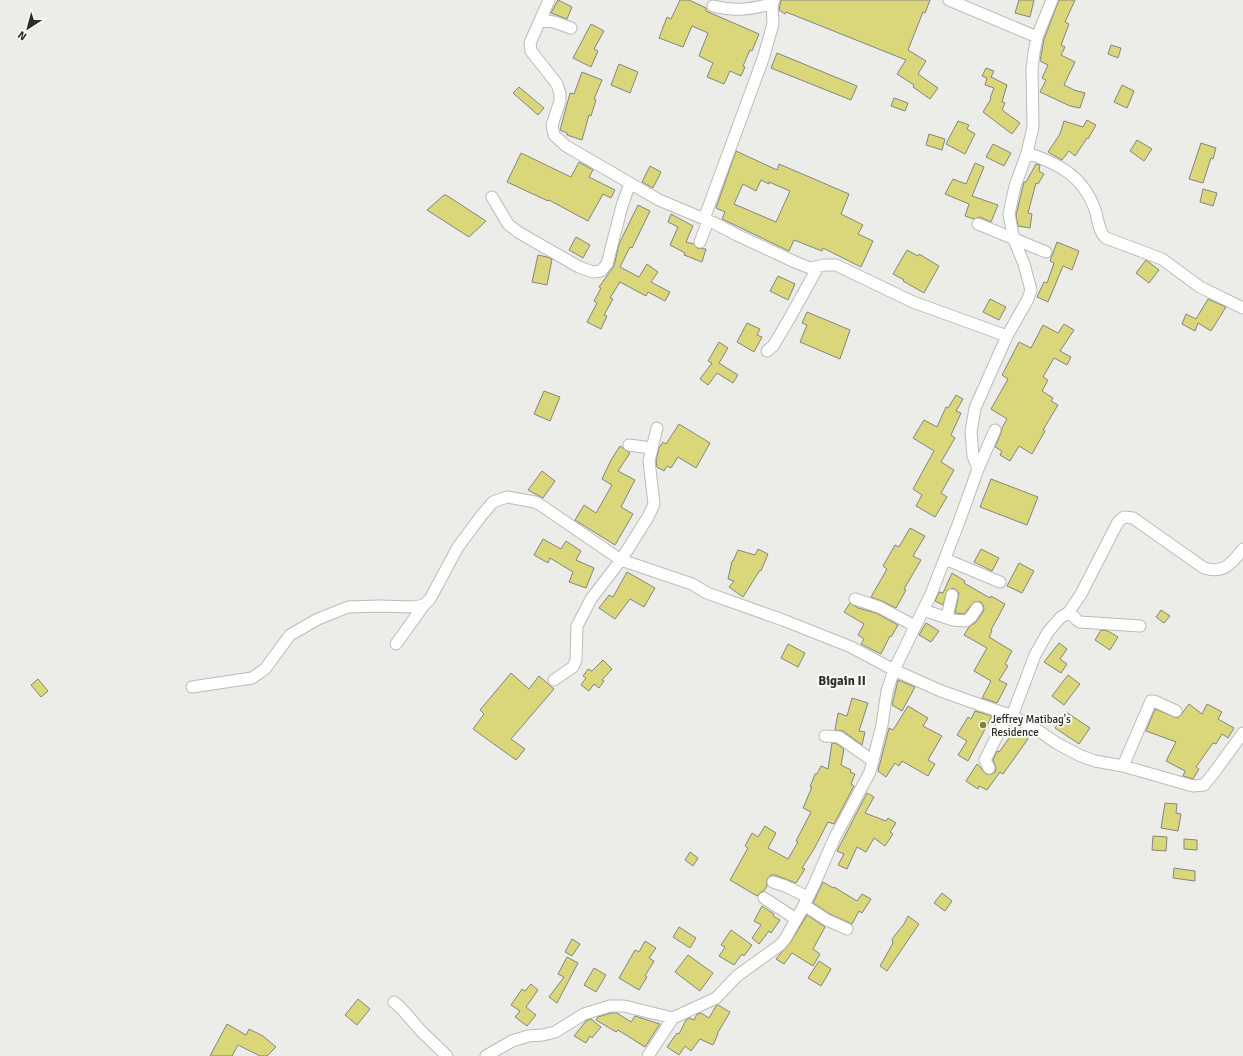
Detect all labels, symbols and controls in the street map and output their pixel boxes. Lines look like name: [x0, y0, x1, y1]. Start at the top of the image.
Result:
north arrow: [8, 8, 48, 48]
text: N: [15, 28, 29, 43]
district label: Bigain II: [818, 673, 866, 689]
place label: Jeffrey Matibag's Residence: [991, 713, 1071, 739]
marker: Jeffrey Matibag's Residence: [978, 720, 988, 730]

